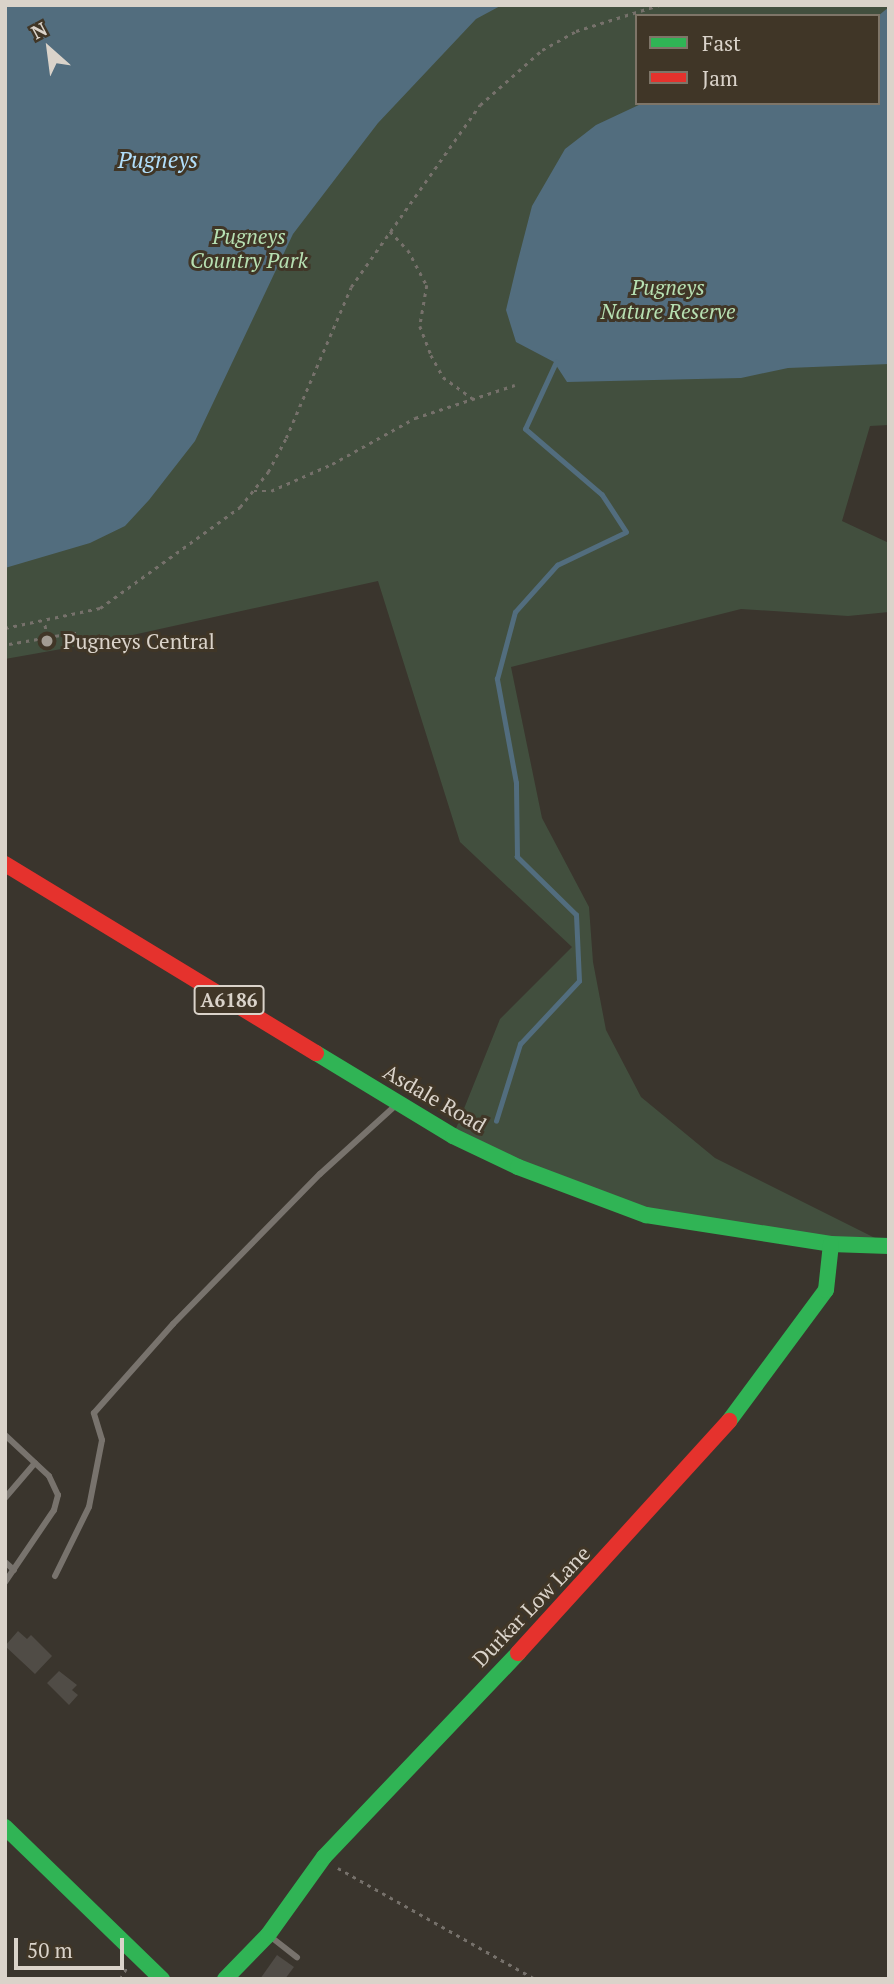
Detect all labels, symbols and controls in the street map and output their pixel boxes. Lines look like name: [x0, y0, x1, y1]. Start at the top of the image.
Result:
north arrow: [14, 14, 84, 84]
legend: [635, 14, 880, 105]
text: N: [27, 16, 51, 44]
text: Fast: [702, 29, 741, 57]
text: Jam: [702, 64, 738, 92]
water label: Pugneys: [118, 146, 198, 174]
park label: Pugneys Country Park: [190, 223, 308, 273]
park label: Pugneys Nature Reserve: [600, 274, 736, 324]
place label: Pugneys Central: [63, 628, 215, 654]
marker: Pugneys Central: [37, 631, 57, 651]
road number: A6186: [192, 984, 266, 1016]
street label: Asdale Road: [379, 1058, 491, 1138]
street label: Durkar Low Lane: [467, 1540, 595, 1672]
scale bar: [18, 1924, 128, 1968]
text: 50 m: [27, 1936, 73, 1964]

